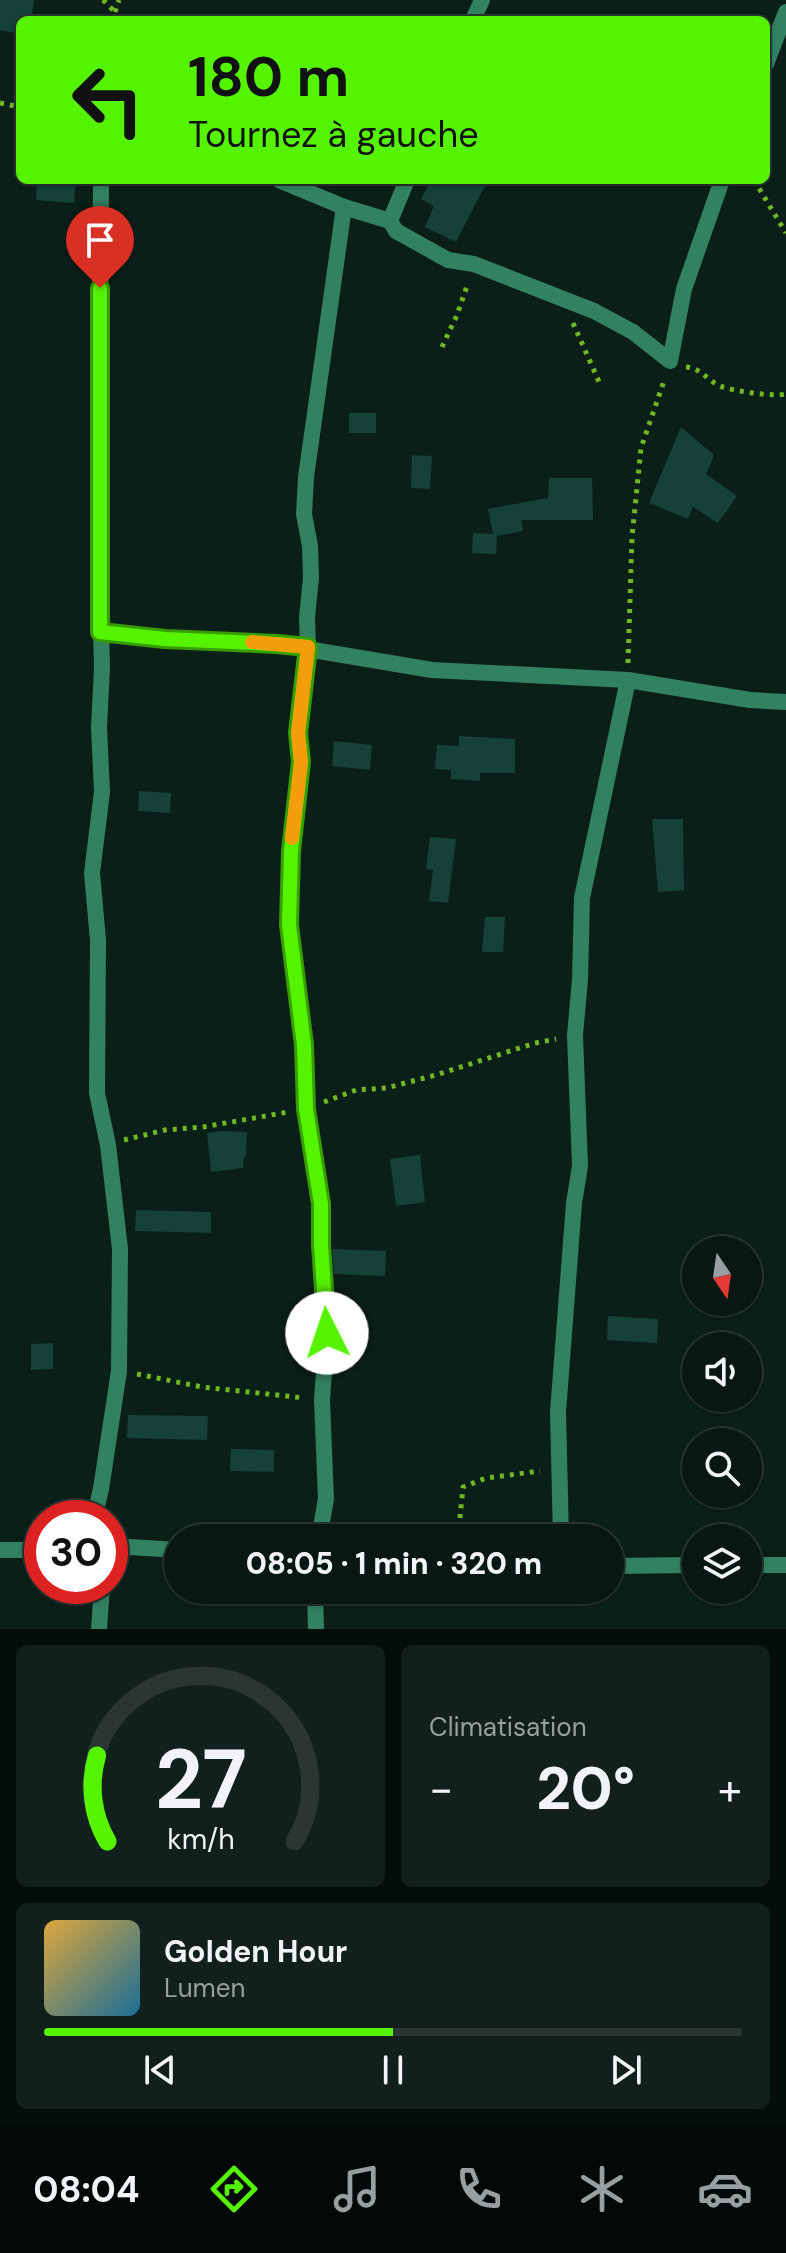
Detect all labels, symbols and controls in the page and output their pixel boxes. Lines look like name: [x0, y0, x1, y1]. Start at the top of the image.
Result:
text: 180 m: [188, 40, 349, 113]
icon: left: [56, 48, 160, 152]
text: Tournez à gauche: [188, 111, 479, 158]
pin: [66, 206, 134, 288]
icon: arrive: [78, 218, 122, 262]
north arrow: [682, 1236, 762, 1316]
map controls: [682, 1236, 762, 1604]
position arrow: [285, 1291, 369, 1375]
button: sound: [682, 1332, 762, 1412]
button: search: [682, 1428, 762, 1508]
speed limit sign: 30: [24, 1500, 128, 1604]
button: layers: [682, 1524, 762, 1604]
text: 08:05 · 1 min · 320 m: [246, 1544, 542, 1583]
text: Climatisation: [429, 1710, 587, 1744]
text: 27: [154, 1725, 247, 1834]
text: 20°: [536, 1749, 635, 1828]
text: −: [429, 1760, 453, 1818]
text: +: [718, 1760, 742, 1818]
text: km/h: [167, 1821, 234, 1858]
text: Golden Hour: [164, 1932, 347, 1971]
text: Lumen: [164, 1971, 245, 2005]
icon: previous: [138, 2048, 182, 2092]
icon: pause: [371, 2048, 415, 2092]
icon: next: [604, 2048, 648, 2092]
icon: directions: [206, 2161, 262, 2217]
icon: music: [329, 2161, 385, 2217]
icon: phone: [451, 2161, 507, 2217]
icon: climate: [574, 2161, 630, 2217]
icon: car: [697, 2161, 753, 2217]
text: 08:04: [33, 2166, 139, 2213]

